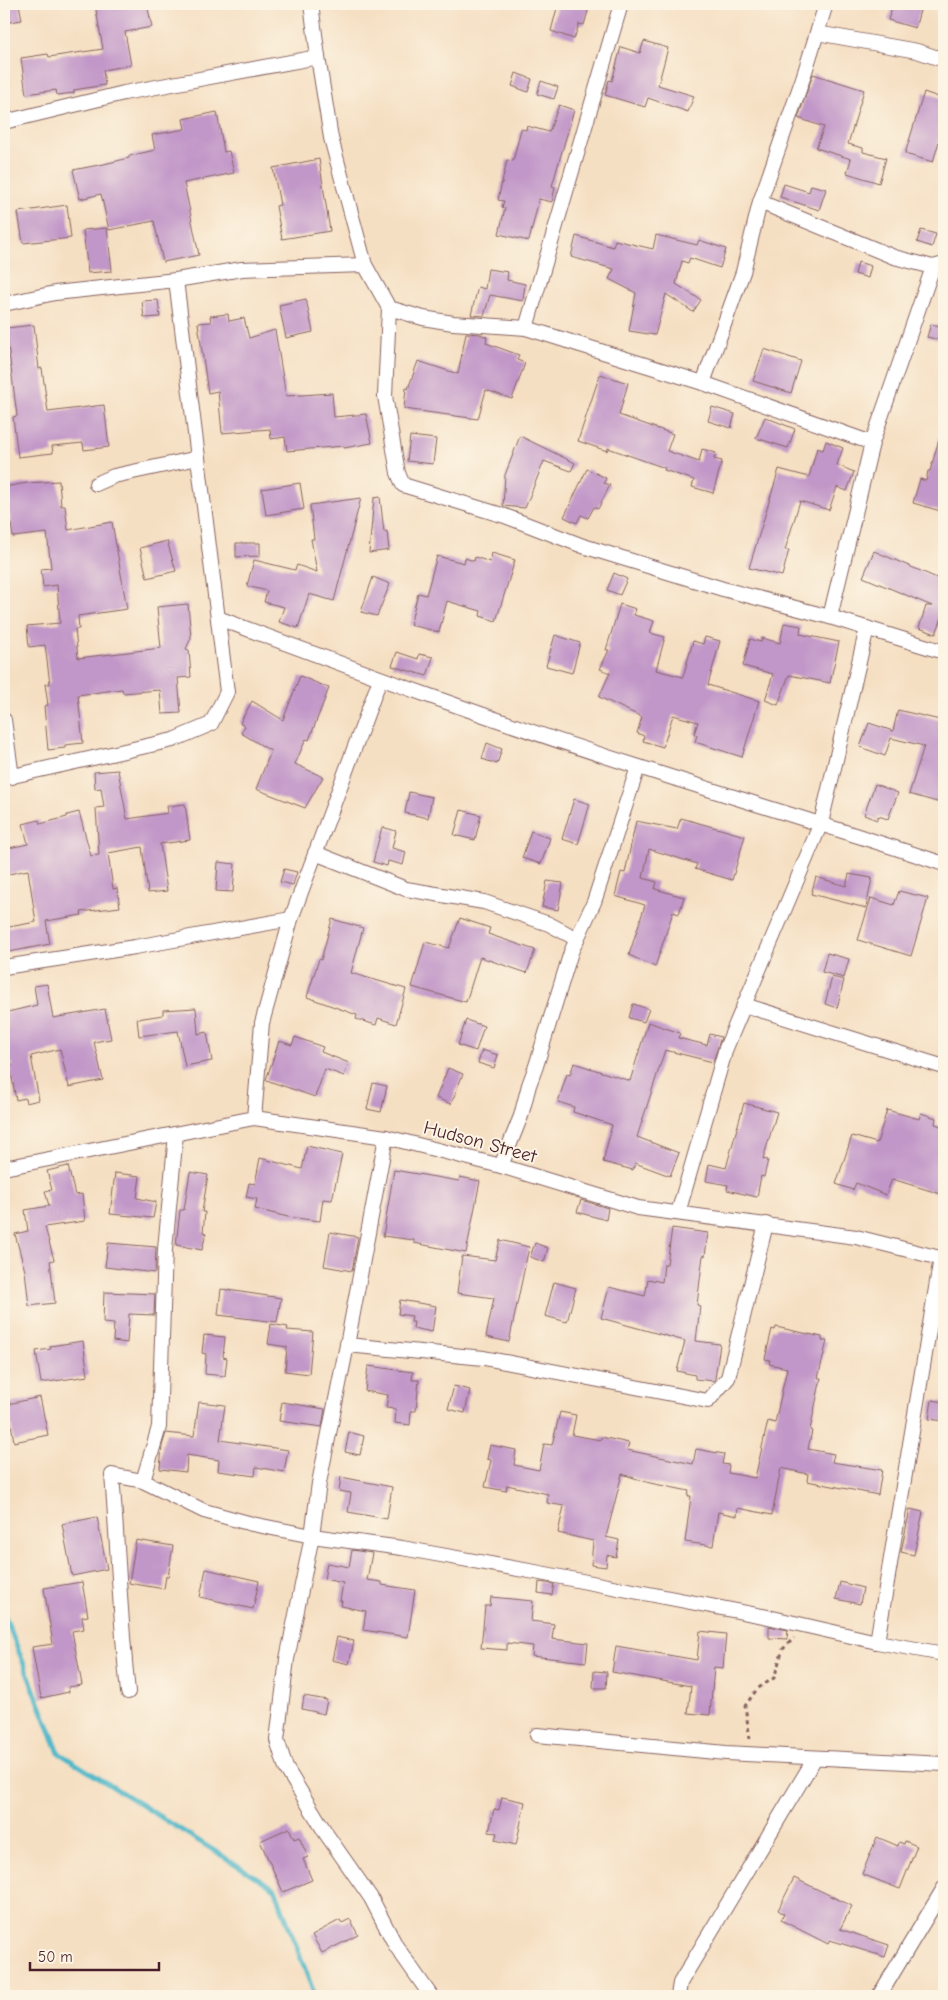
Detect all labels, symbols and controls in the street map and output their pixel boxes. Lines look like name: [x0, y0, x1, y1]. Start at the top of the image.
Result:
street label: Hudson Street: [421, 1116, 539, 1168]
scale bar: [30, 1940, 159, 1972]
text: 50 m: [38, 1948, 73, 1966]

